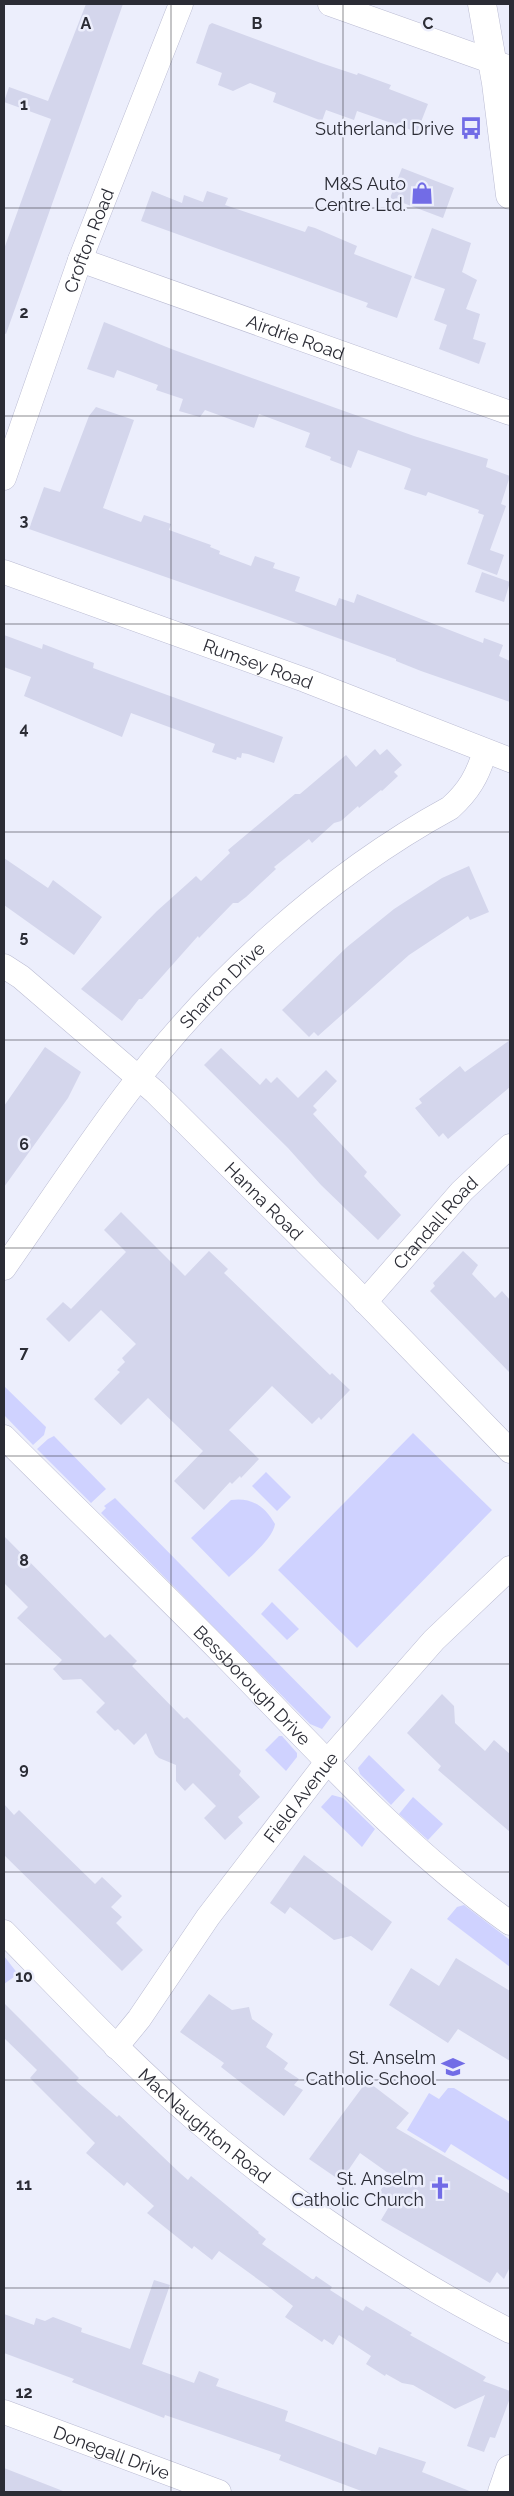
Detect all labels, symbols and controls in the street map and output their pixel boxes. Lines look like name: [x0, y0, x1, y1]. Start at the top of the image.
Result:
text: A: [81, 14, 92, 33]
text: B: [252, 14, 263, 33]
text: C: [423, 14, 434, 33]
text: 1: [20, 95, 28, 114]
bus stop icon: Sutherland Drive: [458, 115, 484, 141]
place label: Sutherland Drive: [315, 118, 454, 139]
place label: M&S Auto Centre Ltd.: [315, 173, 406, 215]
shop icon: M&S Auto Centre Ltd.: [409, 180, 435, 206]
street label: Crofton Road: [59, 185, 118, 295]
text: 2: [19, 303, 29, 322]
street label: Airdrie Road: [244, 310, 347, 364]
text: 3: [20, 511, 29, 530]
street label: Rumsey Road: [200, 634, 316, 693]
text: 4: [19, 719, 29, 738]
text: 5: [20, 927, 29, 946]
street label: Sharron Drive: [175, 937, 269, 1032]
text: 6: [19, 1135, 29, 1154]
street label: Hanna Road: [221, 1157, 308, 1244]
street label: Crandall Road: [388, 1172, 482, 1273]
text: 7: [20, 1343, 29, 1362]
text: 8: [19, 1551, 29, 1570]
street label: Bessborough Drive: [190, 1621, 316, 1749]
street label: Field Avenue: [259, 1747, 342, 1846]
text: 9: [19, 1759, 29, 1778]
text: 10: [15, 1967, 33, 1986]
place label: St. Anselm Catholic School: [306, 2047, 436, 2089]
school or university icon: St. Anselm Catholic School: [440, 2054, 466, 2080]
street label: MacNaughton Road: [135, 2064, 275, 2187]
place label: St. Anselm Catholic Church: [291, 2168, 424, 2210]
text: 11: [16, 2175, 32, 2194]
church icon: St. Anselm Catholic Church: [427, 2175, 453, 2201]
text: 12: [16, 2383, 32, 2402]
street label: Donegall Drive: [51, 2421, 173, 2483]

